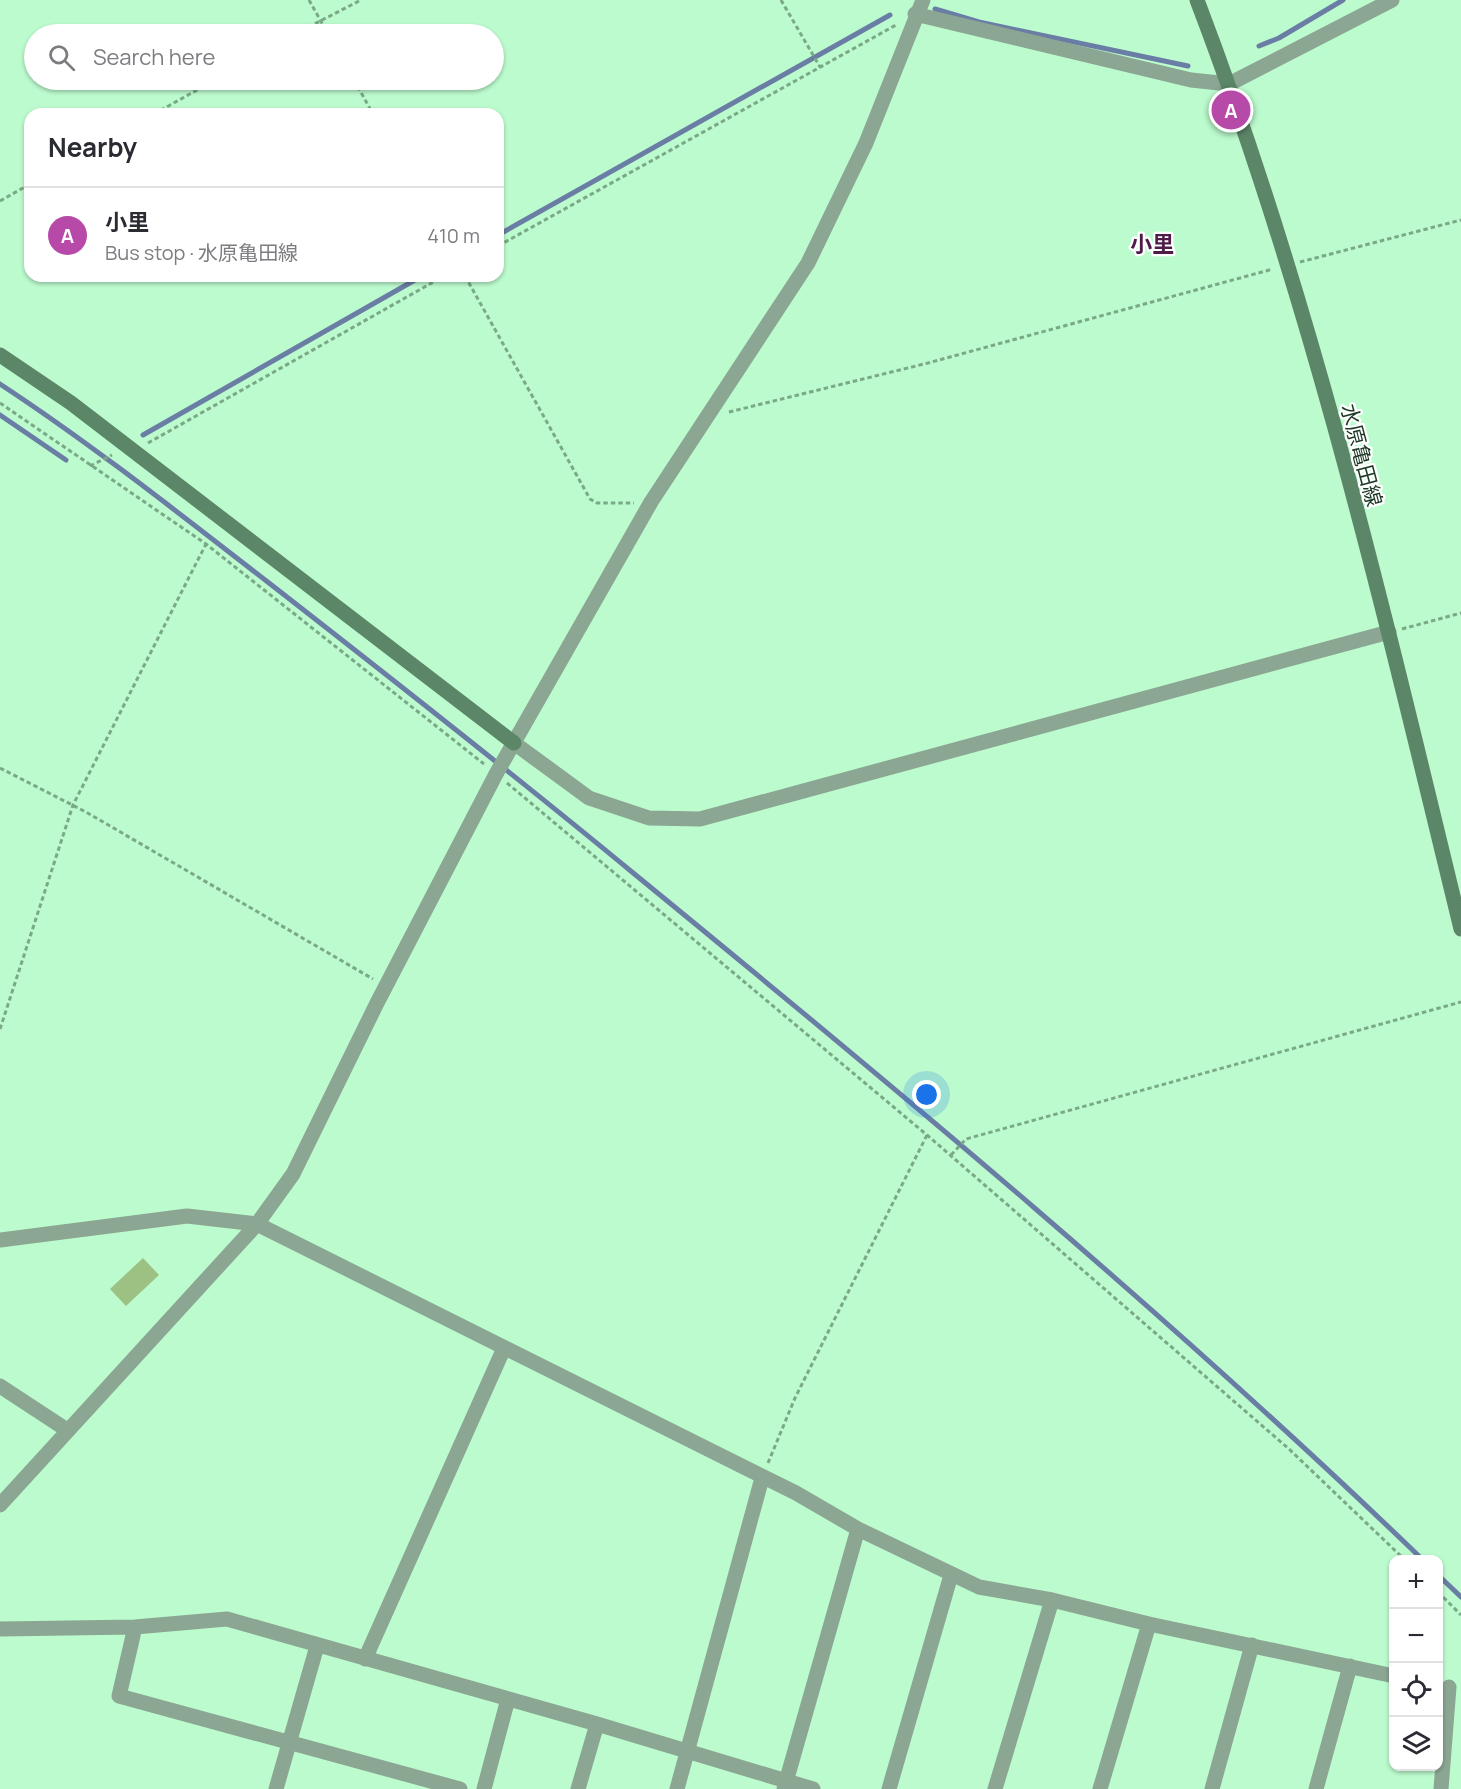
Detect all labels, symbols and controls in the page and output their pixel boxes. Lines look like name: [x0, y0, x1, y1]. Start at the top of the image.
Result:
search box: [24, 24, 504, 90]
icon: search: [45, 41, 78, 74]
text: Search here: [93, 42, 215, 72]
pin: A: [1212, 88, 1250, 132]
text: Nearby: [48, 129, 137, 165]
text: 小里: [105, 207, 149, 237]
text: A: [61, 222, 74, 249]
text: 410 m: [427, 222, 480, 249]
district label: 小里: [1130, 229, 1174, 259]
text: Bus stop · 水原亀田線: [105, 239, 298, 266]
street label: 水原亀田線: [1335, 401, 1389, 509]
your location: [912, 1080, 941, 1109]
map controls: [1389, 1555, 1443, 1771]
button: +: [1389, 1555, 1443, 1609]
button: −: [1389, 1609, 1443, 1663]
button: locate: [1389, 1663, 1443, 1717]
button: layers: [1389, 1717, 1443, 1771]

